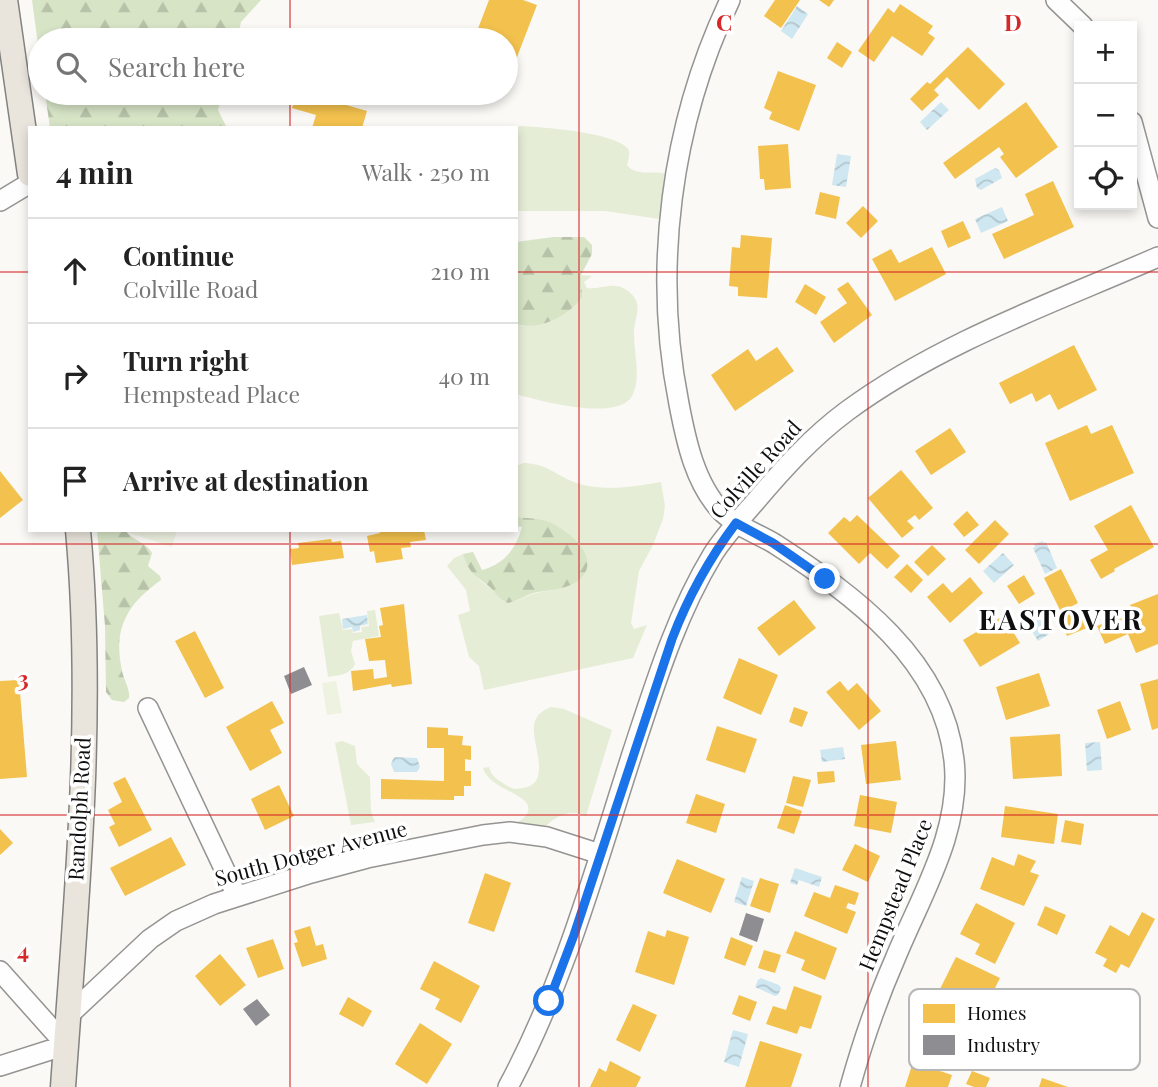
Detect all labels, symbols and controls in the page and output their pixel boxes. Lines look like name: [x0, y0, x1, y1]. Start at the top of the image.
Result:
text: C: [716, 6, 732, 37]
text: D: [1004, 6, 1022, 37]
map controls: [1074, 21, 1137, 210]
button: +: [1074, 21, 1137, 84]
search box: [28, 28, 518, 105]
icon: search: [52, 48, 90, 86]
text: Search here: [108, 49, 245, 84]
button: −: [1074, 84, 1137, 147]
button: locate: [1074, 147, 1137, 210]
text: 4 min: [56, 152, 134, 192]
text: Walk · 250 m: [362, 156, 490, 187]
text: Continue: [123, 238, 234, 273]
icon: ahead: [56, 252, 94, 290]
text: 210 m: [431, 255, 490, 286]
text: Colville Road: [123, 273, 258, 304]
text: Turn right: [123, 343, 249, 378]
icon: right: [56, 357, 94, 395]
text: 40 m: [439, 360, 490, 391]
text: Hempstead Place: [123, 378, 300, 409]
street label: Colville Road: [703, 413, 806, 524]
icon: arrive: [56, 462, 94, 500]
text: Arrive at destination: [123, 463, 369, 498]
route end: [809, 563, 840, 594]
district label: EASTOVER: [979, 600, 1143, 637]
text: 3: [17, 662, 29, 693]
street label: Randolph Road: [60, 736, 96, 881]
street label: South Dotger Avenue: [211, 813, 410, 891]
street label: Hempstead Place: [851, 814, 937, 974]
text: 4: [17, 934, 29, 965]
route start: [533, 985, 564, 1016]
legend: [909, 989, 1140, 1070]
text: Homes: [967, 999, 1026, 1025]
text: Industry: [967, 1031, 1041, 1057]

